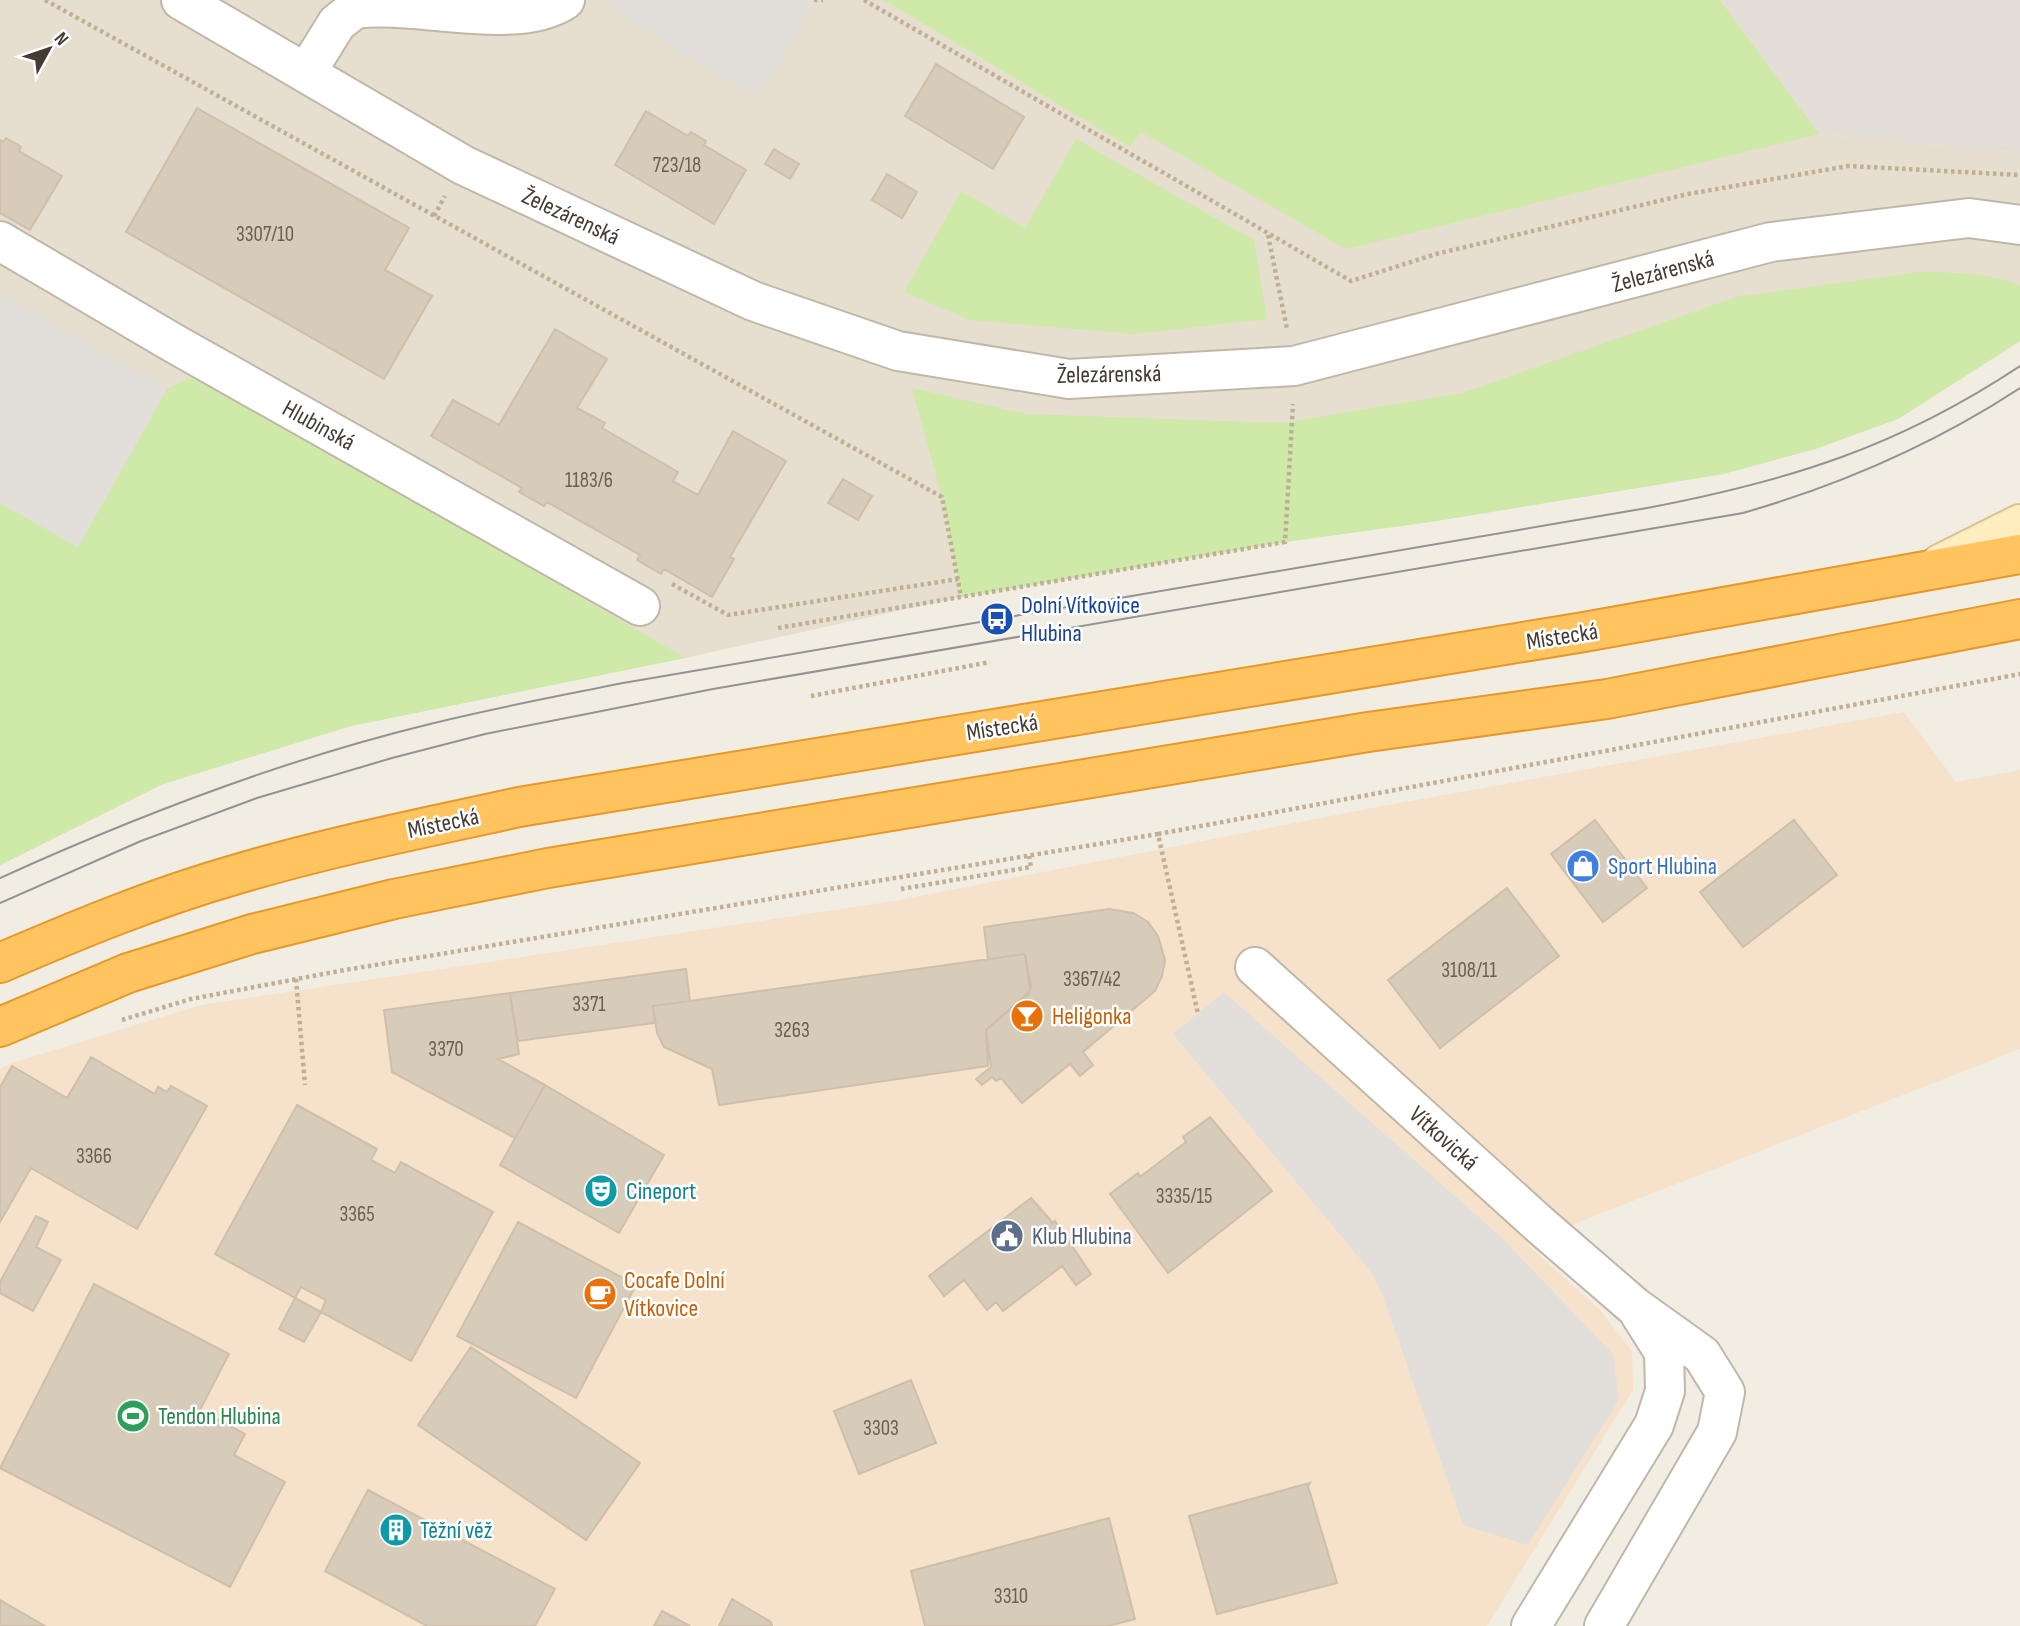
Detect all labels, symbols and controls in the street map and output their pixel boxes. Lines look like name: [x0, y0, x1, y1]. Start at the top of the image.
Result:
north arrow: [14, 14, 84, 84]
text: N: [49, 28, 73, 50]
house number: 723/18: [653, 153, 701, 178]
street label: Železárenská: [517, 181, 624, 252]
house number: 3307/10: [236, 222, 294, 247]
street label: Železárenská: [1609, 244, 1717, 299]
street label: Železárenská: [1056, 359, 1162, 390]
street label: Hlubinská: [277, 394, 360, 457]
house number: 1183/6: [565, 468, 613, 493]
place label: Dolní Vítkovice Hlubina: [1021, 591, 1140, 648]
bus stop icon: Dolní Vítkovice Hlubina: [978, 600, 1016, 638]
street label: Místecká: [1524, 617, 1600, 656]
street label: Místecká: [964, 708, 1040, 747]
street label: Místecká: [405, 802, 481, 845]
shop icon: Sport Hlubina: [1564, 847, 1602, 885]
place label: Sport Hlubina: [1608, 852, 1717, 881]
house number: 3108/11: [1441, 958, 1497, 983]
house number: 3367/42: [1063, 967, 1121, 992]
house number: 3371: [572, 992, 606, 1017]
bar icon: Heligonka: [1008, 997, 1046, 1035]
place label: Heligonka: [1052, 1002, 1131, 1031]
house number: 3263: [774, 1018, 810, 1043]
house number: 3370: [428, 1037, 464, 1062]
street label: Vítkovická: [1403, 1100, 1484, 1177]
house number: 3366: [76, 1144, 112, 1169]
theatre icon: Cineport: [582, 1172, 620, 1210]
place label: Cineport: [626, 1177, 696, 1206]
house number: 3335/15: [1156, 1184, 1212, 1209]
house number: 3365: [339, 1202, 375, 1227]
public building icon: Klub Hlubina: [988, 1217, 1026, 1255]
place label: Klub Hlubina: [1032, 1222, 1132, 1251]
place label: Cocafe Dolní Vítkovice: [624, 1266, 725, 1323]
cafe icon: Cocafe Dolní Vítkovice: [581, 1275, 619, 1313]
sports icon: Tendon Hlubina: [114, 1397, 152, 1435]
place label: Tendon Hlubina: [158, 1402, 281, 1431]
house number: 3303: [863, 1416, 899, 1441]
building icon: Těžní věž: [377, 1511, 415, 1549]
place label: Těžní věž: [420, 1516, 493, 1545]
house number: 3310: [994, 1584, 1028, 1609]

